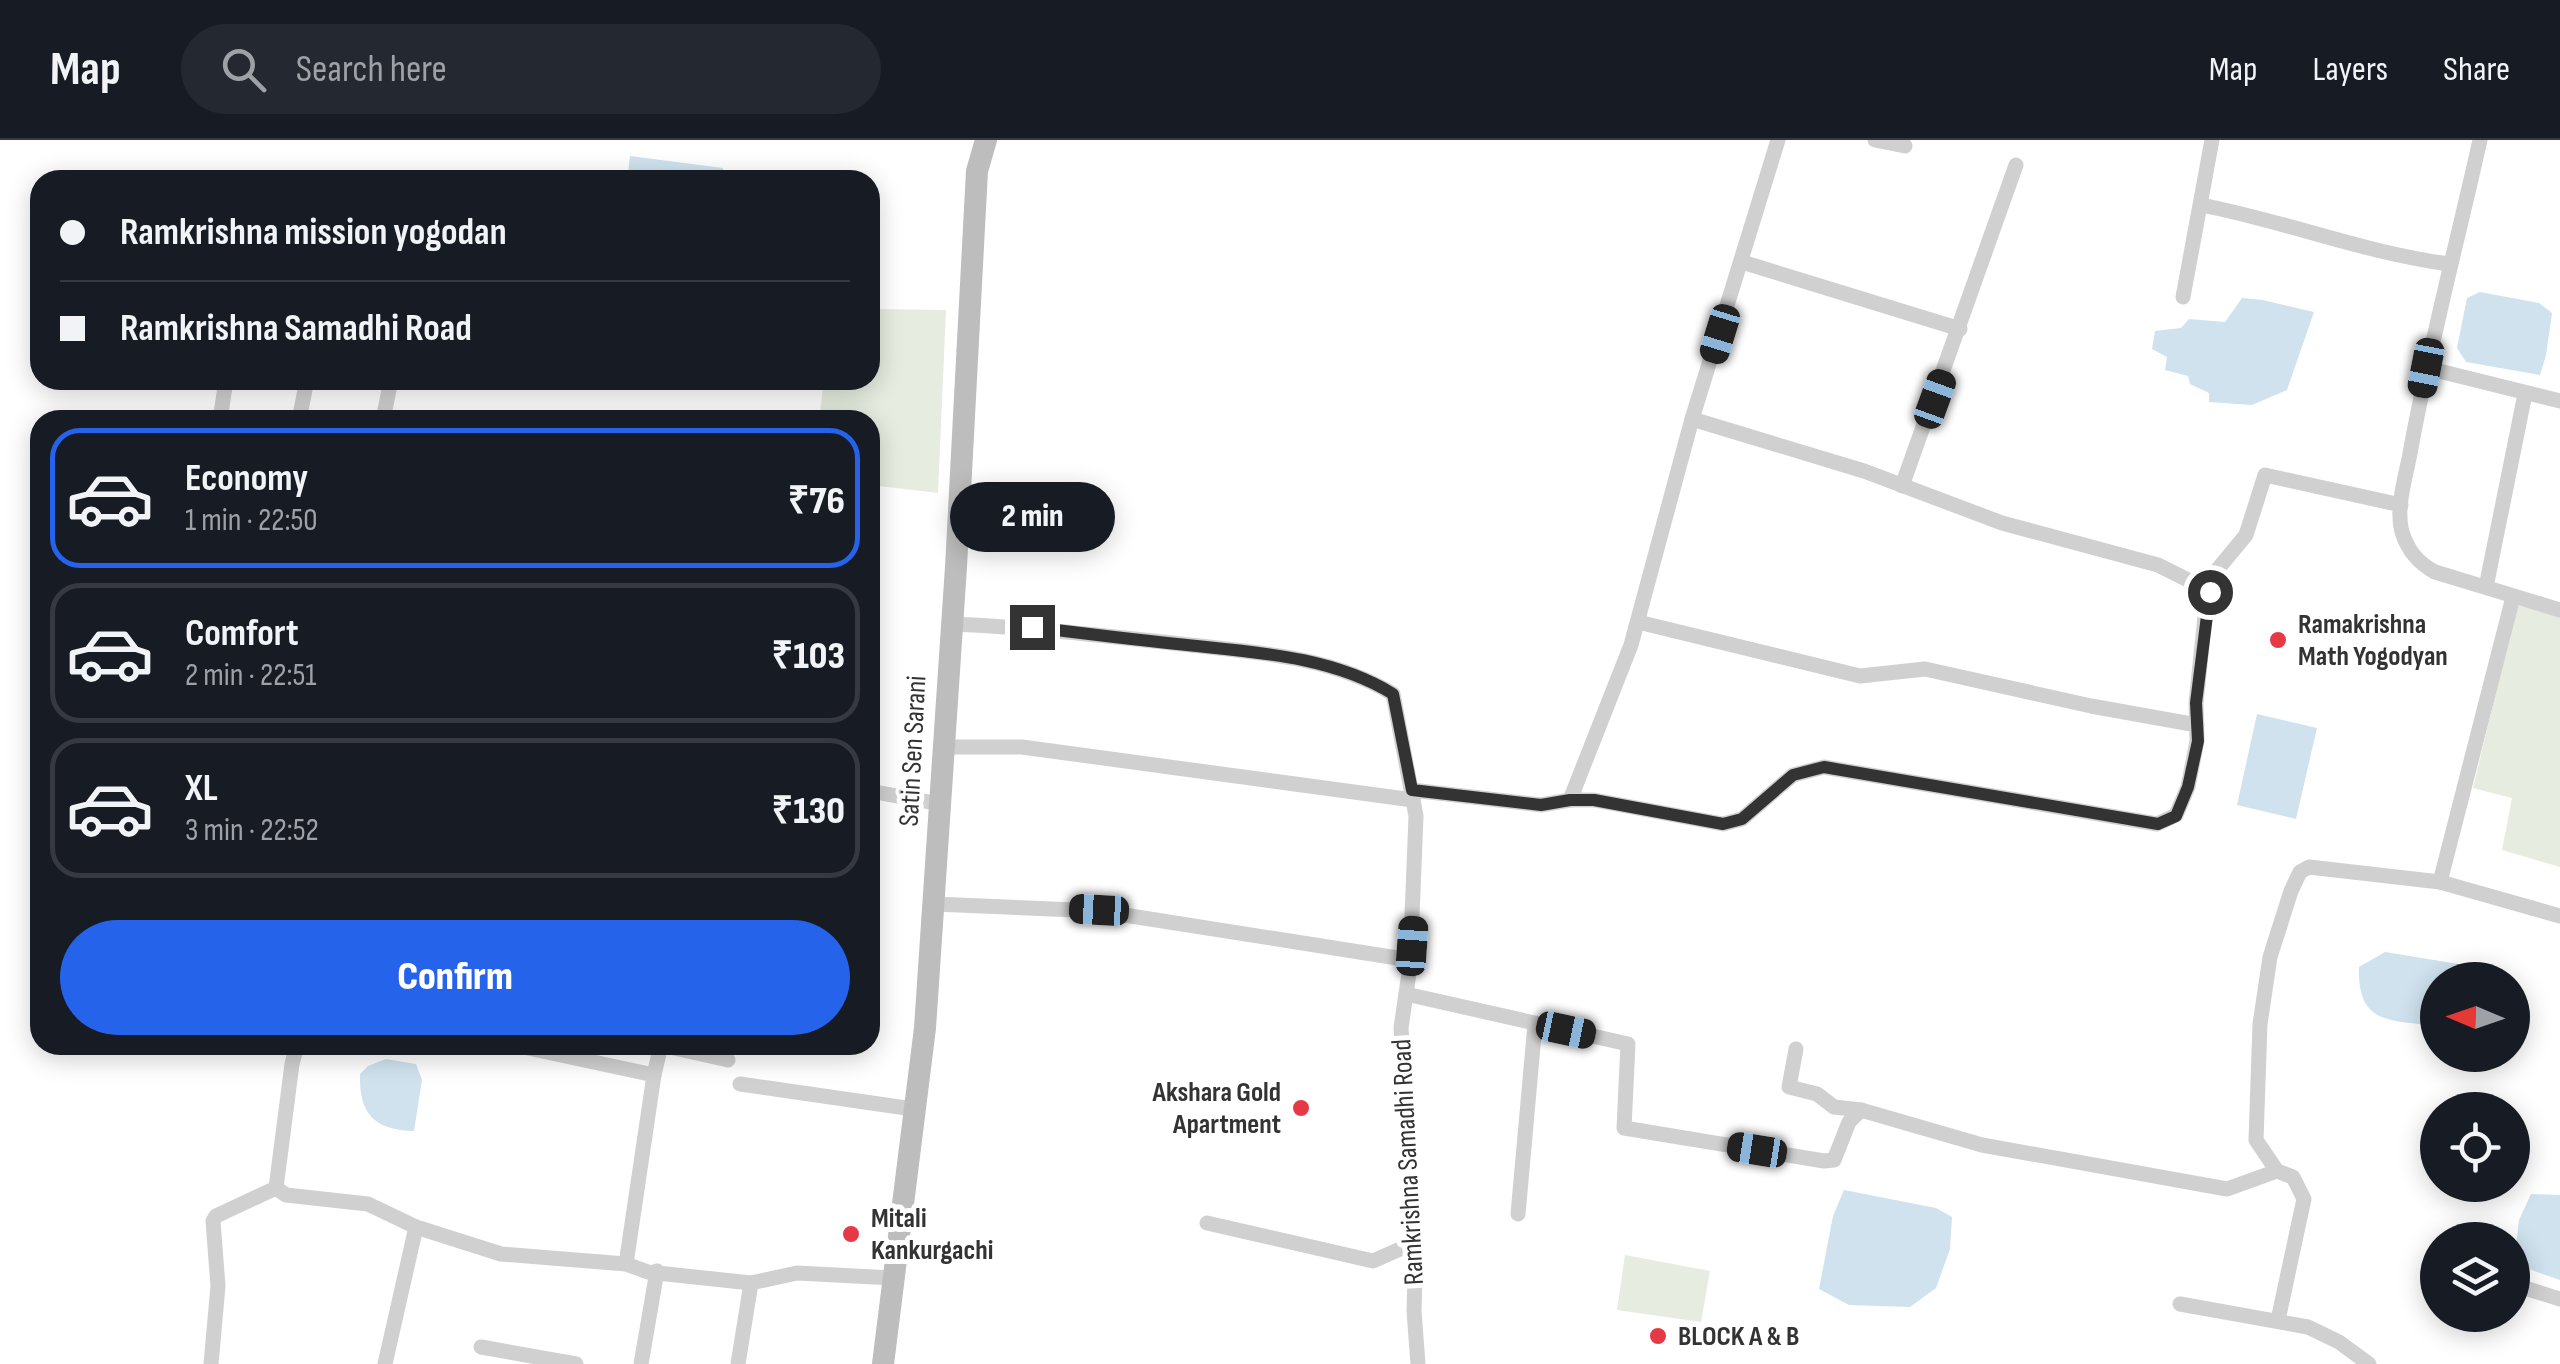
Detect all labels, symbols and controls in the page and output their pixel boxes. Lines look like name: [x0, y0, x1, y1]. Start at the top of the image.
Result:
search box: [181, 24, 881, 114]
text: Map: [50, 41, 121, 98]
icon: search: [216, 42, 271, 97]
text: Search here: [296, 47, 447, 92]
text: Map: [2209, 48, 2257, 91]
text: Layers: [2312, 48, 2388, 91]
text: Share: [2443, 48, 2510, 91]
text: Ramkrishna mission yogodan: [120, 210, 507, 255]
car: [1697, 301, 1743, 367]
text: Ramkrishna Samadhi Road: [120, 306, 472, 351]
car: [2406, 336, 2446, 400]
car: [1911, 366, 1959, 432]
icon: car: [65, 453, 155, 543]
text: Economy: [185, 456, 308, 501]
text: ₹76: [788, 479, 845, 524]
callout: 2 min: [950, 482, 1114, 552]
text: 2 min: [1001, 497, 1064, 536]
text: 1 min · 22:50: [185, 501, 318, 540]
route start: [2188, 570, 2233, 615]
route end: [1010, 605, 1055, 650]
icon: car: [65, 608, 155, 698]
place label: Ramakrishna Math Yogodyan: [2298, 608, 2448, 673]
text: Comfort: [185, 611, 299, 656]
marker: Ramakrishna Math Yogodyan: [2267, 629, 2289, 651]
text: ₹103: [772, 634, 845, 679]
text: 2 min · 22:51: [185, 656, 317, 695]
street label: Satin Sen Sarani: [893, 675, 933, 827]
icon: car: [65, 763, 155, 853]
text: XL: [185, 766, 218, 811]
text: ₹130: [772, 789, 845, 834]
text: 3 min · 22:52: [185, 811, 319, 850]
car: [1068, 893, 1130, 927]
car: [1395, 915, 1429, 977]
button: Confirm: [60, 920, 850, 1035]
north arrow: [2420, 962, 2530, 1072]
map controls: [2420, 962, 2530, 1332]
car: [1534, 1009, 1598, 1051]
street label: Ramkrishna Samadhi Road: [1385, 1038, 1431, 1286]
place label: Akshara Gold Apartment: [1151, 1076, 1281, 1141]
button: locate: [2420, 1092, 2530, 1202]
marker: Akshara Gold Apartment: [1290, 1097, 1312, 1119]
car: [1725, 1130, 1789, 1170]
place label: Mitali Kankurgachi: [871, 1202, 993, 1267]
button: layers: [2420, 1222, 2530, 1332]
marker: Mitali Kankurgachi: [840, 1223, 862, 1245]
place label: BLOCK A & B: [1678, 1320, 1799, 1353]
marker: BLOCK A & B: [1647, 1325, 1669, 1347]

